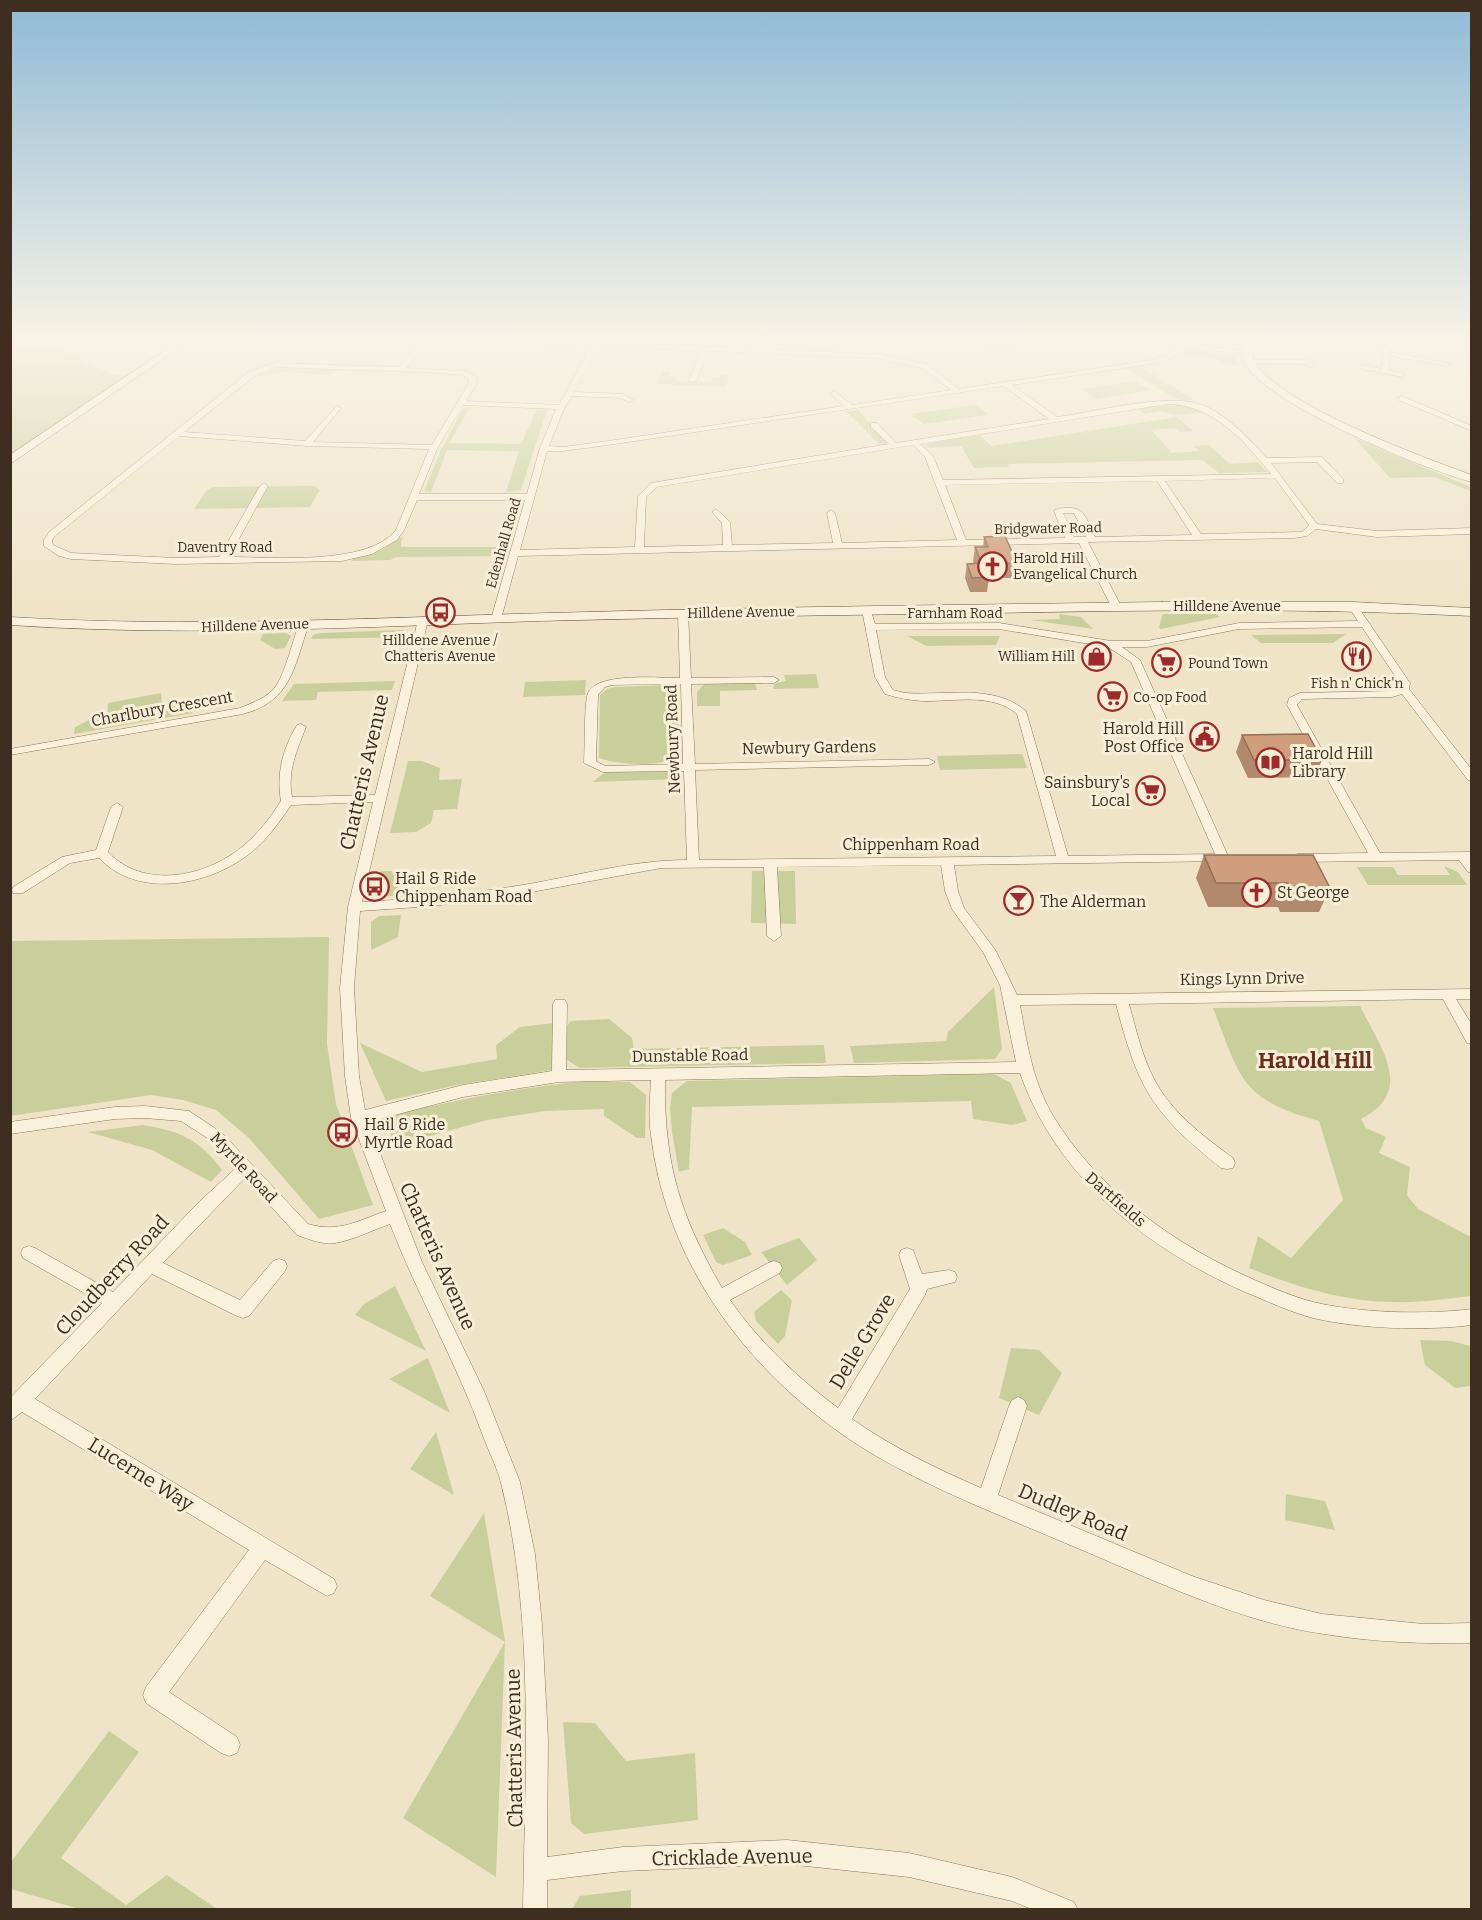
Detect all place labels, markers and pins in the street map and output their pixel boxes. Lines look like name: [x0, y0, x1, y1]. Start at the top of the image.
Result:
church icon: Harold Hill Evangelical Church: [976, 550, 1008, 582]
place label: Harold Hill Evangelical Church: [1013, 550, 1138, 583]
bus stop icon: Hilldene Avenue / Chatteris Avenue: [424, 597, 456, 629]
place label: Hilldene Avenue / Chatteris Avenue: [382, 632, 498, 665]
shop icon: William Hill: [1080, 640, 1112, 672]
restaurant icon: Fish n' Chick'n: [1341, 640, 1373, 672]
supermarket icon: Pound Town: [1151, 647, 1183, 679]
place label: William Hill: [998, 648, 1075, 665]
place label: Pound Town: [1188, 655, 1268, 672]
place label: Fish n' Chick'n: [1311, 675, 1403, 692]
supermarket icon: Co-op Food: [1096, 681, 1128, 713]
place label: Co-op Food: [1133, 689, 1207, 706]
place label: Harold Hill Post Office: [1103, 719, 1184, 756]
public building icon: Harold Hill Post Office: [1189, 721, 1221, 753]
place label: Harold Hill Library: [1292, 744, 1374, 781]
library icon: Harold Hill Library: [1255, 746, 1287, 778]
place label: Sainsbury's Local: [1044, 773, 1130, 810]
supermarket icon: Sainsbury's Local: [1135, 775, 1167, 807]
place label: Hail & Ride Chippenham Road: [395, 869, 533, 906]
bus stop icon: Hail & Ride Chippenham Road: [358, 871, 390, 903]
church icon: St George: [1240, 876, 1272, 908]
place label: St George: [1277, 883, 1349, 902]
bar icon: The Alderman: [1003, 885, 1035, 917]
place label: The Alderman: [1040, 892, 1146, 911]
place label: Hail & Ride Myrtle Road: [364, 1115, 454, 1152]
bus stop icon: Hail & Ride Myrtle Road: [327, 1117, 359, 1149]

